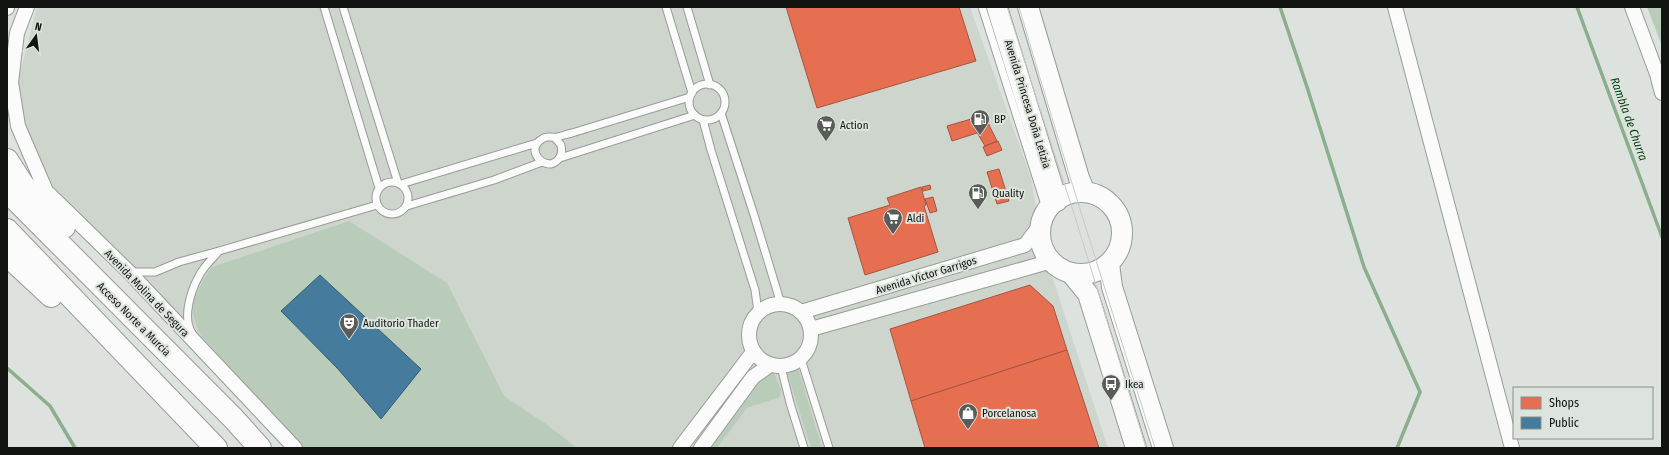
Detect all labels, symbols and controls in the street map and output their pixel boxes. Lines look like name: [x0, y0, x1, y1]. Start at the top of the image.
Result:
north arrow: [16, 16, 56, 56]
text: N: [34, 20, 43, 34]
street label: Avenida Princesa Doña Letizia: [1002, 38, 1053, 170]
water label: Rambla de Churra: [1607, 75, 1651, 163]
fuel station icon: BP: [969, 108, 991, 136]
place label: BP: [994, 113, 1006, 126]
supermarket icon: Action: [815, 114, 837, 142]
place label: Action: [840, 119, 868, 132]
fuel station icon: Quality: [967, 182, 989, 210]
place label: Quality: [992, 187, 1024, 200]
supermarket icon: Aldi: [882, 207, 904, 235]
place label: Aldi: [907, 212, 925, 225]
street label: Avenida Molina de Segura: [102, 247, 192, 340]
street label: Avenida Víctor Garrigos: [874, 254, 979, 297]
street label: Acceso Norte a Murcia: [94, 280, 173, 359]
theatre icon: Auditorio Thader: [338, 312, 360, 340]
place label: Auditorio Thader: [363, 317, 439, 330]
bus stop icon: Ikea: [1100, 373, 1122, 401]
place label: Ikea: [1125, 378, 1144, 391]
legend: [1513, 387, 1653, 439]
text: Shops: [1549, 396, 1579, 410]
shop icon: Porcelanosa: [957, 402, 979, 430]
place label: Porcelanosa: [982, 407, 1037, 420]
text: Public: [1549, 416, 1579, 430]

